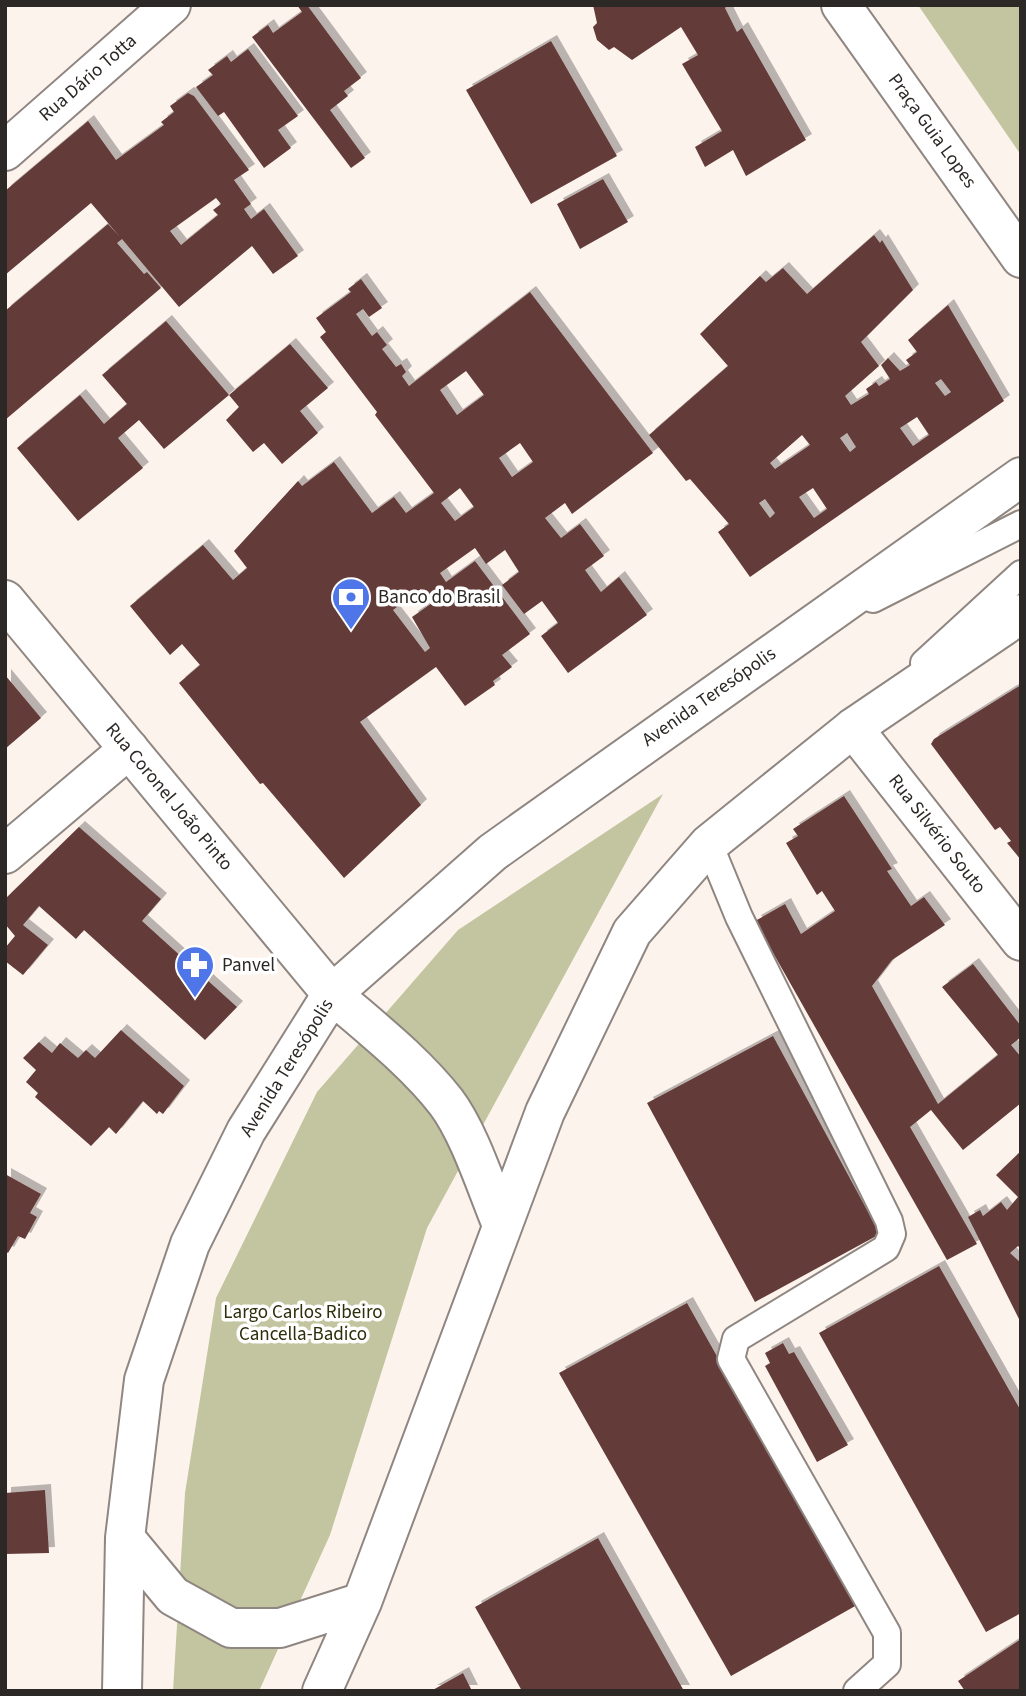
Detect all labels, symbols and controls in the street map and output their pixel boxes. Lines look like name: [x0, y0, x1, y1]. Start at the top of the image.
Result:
street label: Rua Dário Totta: [33, 28, 143, 128]
street label: Praça Guia Lopes: [881, 68, 983, 194]
bank icon: Banco do Brasil: [330, 576, 372, 631]
place label: Banco do Brasil: [378, 584, 501, 611]
street label: Avenida Teresópolis: [636, 641, 782, 753]
street label: Rua Coronel João Pinto: [99, 717, 239, 877]
street label: Rua Silvério Souto: [882, 769, 992, 899]
pharmacy icon: Panvel: [174, 944, 216, 999]
place label: Panvel: [222, 952, 275, 979]
street label: Avenida Teresópolis: [234, 994, 340, 1142]
park label: Largo Carlos Ribeiro Cancella-Badico: [223, 1299, 383, 1348]

